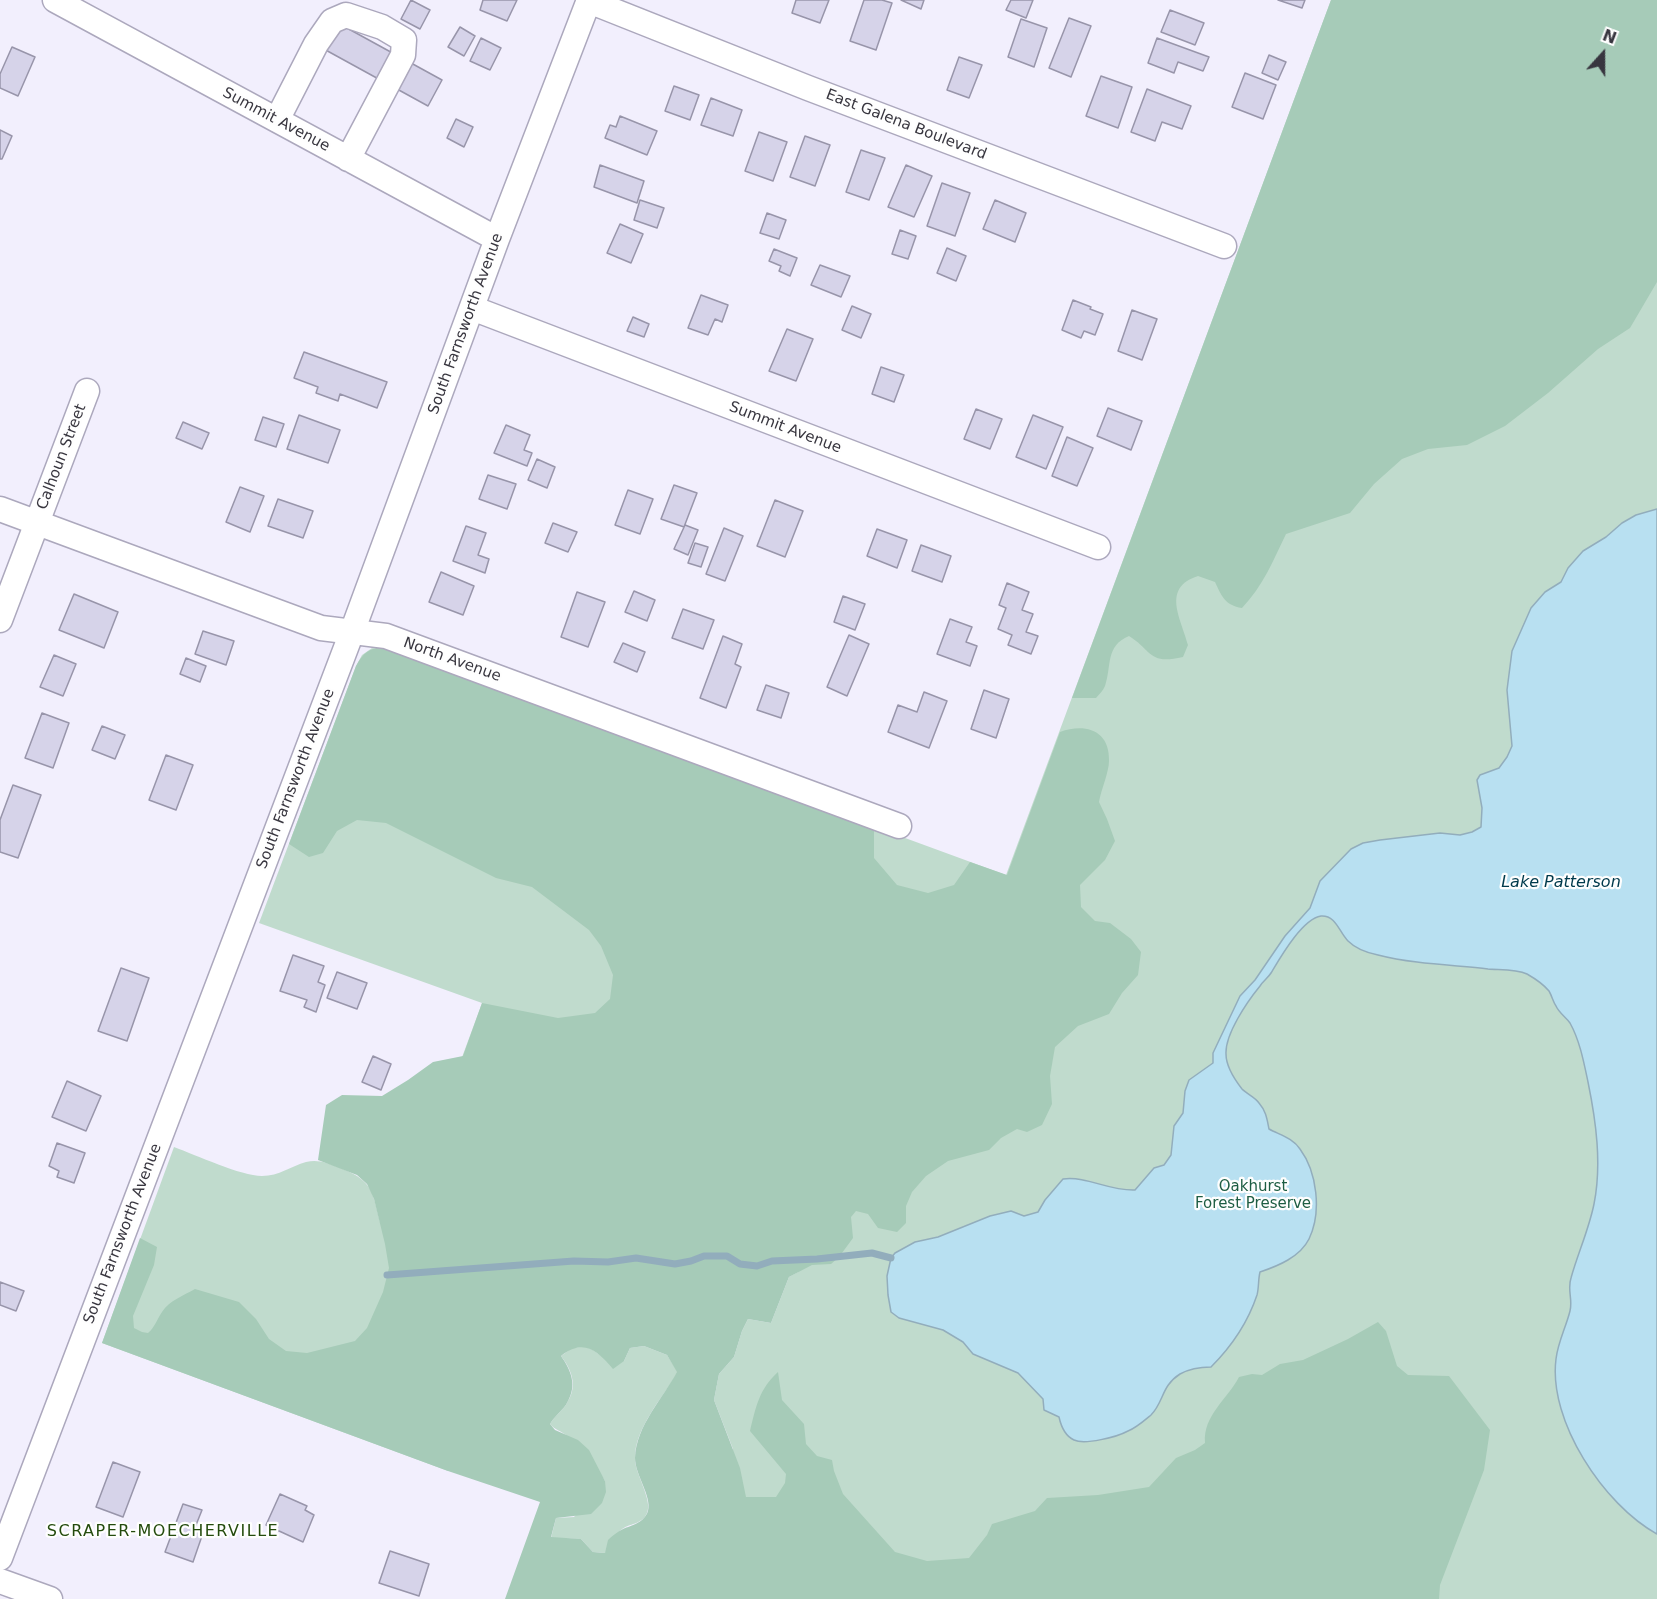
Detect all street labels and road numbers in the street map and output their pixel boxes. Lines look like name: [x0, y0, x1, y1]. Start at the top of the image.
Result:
street label: Summit Avenue: [219, 84, 333, 156]
street label: East Galena Boulevard: [823, 86, 989, 164]
street label: South Farnsworth Avenue: [425, 231, 507, 417]
street label: Summit Avenue: [726, 398, 844, 458]
street label: Calhoun Street: [34, 402, 90, 512]
street label: North Avenue: [401, 634, 503, 686]
street label: South Farnsworth Avenue: [253, 686, 339, 872]
street label: South Farnsworth Avenue: [80, 1141, 166, 1327]

